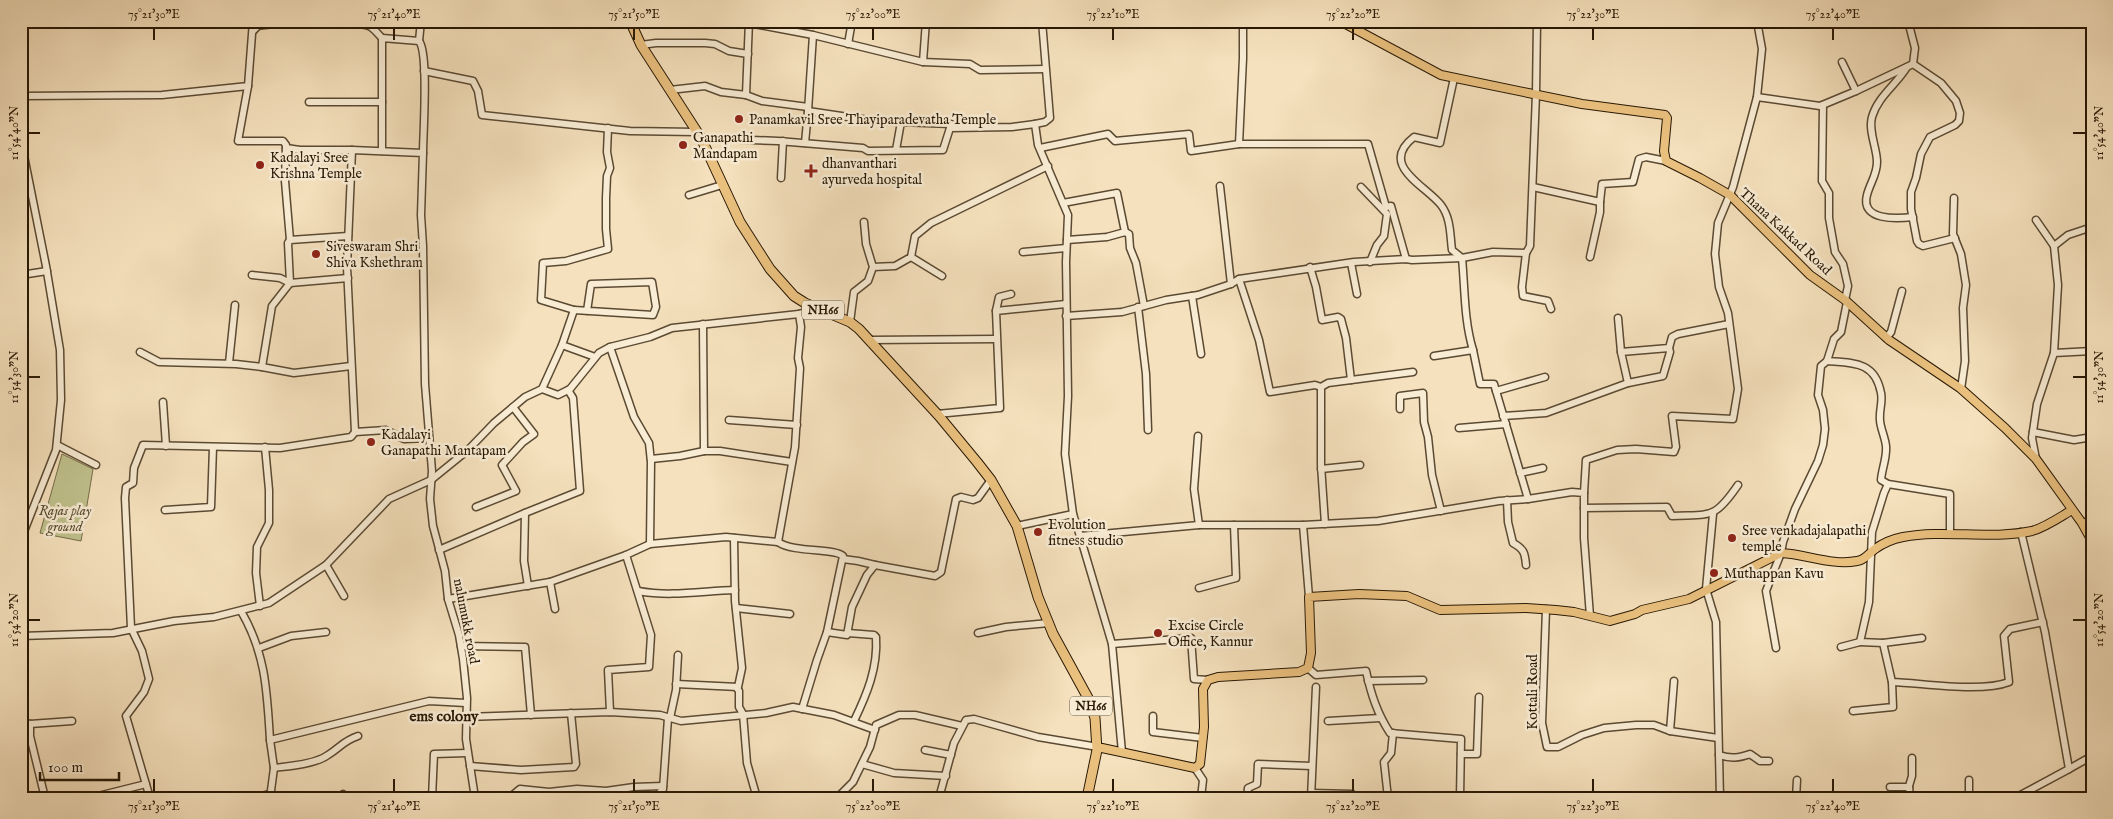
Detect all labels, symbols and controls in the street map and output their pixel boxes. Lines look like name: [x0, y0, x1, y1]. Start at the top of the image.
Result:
text: 75°21'30"E: [128, 7, 180, 22]
text: 75°21'40"E: [367, 7, 421, 22]
text: 75°21'50"E: [608, 7, 660, 22]
text: 75°22'00"E: [846, 7, 900, 22]
text: 75°22'10"E: [1087, 7, 1139, 22]
text: 75°22'20"E: [1326, 7, 1380, 22]
text: 75°22'30"E: [1567, 7, 1620, 22]
text: 75°22'40"E: [1806, 7, 1860, 22]
text: 11°54'40"N: [7, 105, 22, 160]
text: 11°54'40"N: [2092, 105, 2107, 160]
place label: Panamkavil Sree Thayiparadevatha Temple: [749, 111, 997, 129]
marker: Panamkavil Sree Thayiparadevatha Temple: [733, 113, 745, 125]
place label: Ganapathi Mandapam: [693, 129, 758, 163]
marker: Ganapathi Mandapam: [677, 139, 689, 151]
place label: Kadalayi Sree Krishna Temple: [270, 149, 362, 183]
place label: dhanvanthari ayurveda hospital: [822, 155, 922, 189]
marker: Kadalayi Sree Krishna Temple: [254, 159, 266, 171]
marker: dhanvanthari ayurveda hospital: [804, 164, 818, 178]
street label: Thana Kakkad Road: [1735, 184, 1836, 279]
place label: Siveswaram Shri Shiva Kshethram: [326, 238, 423, 272]
marker: Siveswaram Shri Shiva Kshethram: [310, 248, 322, 260]
road number: NH66: [802, 300, 844, 320]
text: 11°54'30"N: [7, 350, 22, 403]
text: 11°54'30"N: [2092, 350, 2107, 403]
place label: Kadalayi Ganapathi Mantapam: [381, 426, 507, 460]
marker: Kadalayi Ganapathi Mantapam: [365, 436, 377, 448]
park label: Rajas play ground: [39, 502, 92, 537]
place label: Evolution fitness studio: [1048, 516, 1124, 550]
place label: Sree venkadajalapathi temple: [1742, 522, 1866, 556]
marker: Evolution fitness studio: [1032, 526, 1044, 538]
marker: Sree venkadajalapathi temple: [1726, 532, 1738, 544]
place label: Muthappan Kavu: [1724, 565, 1824, 583]
marker: Muthappan Kavu: [1708, 567, 1720, 579]
street label: nalumukk road: [449, 577, 483, 666]
text: 11°54'20"N: [7, 592, 22, 647]
text: 11°54'20"N: [2092, 592, 2107, 647]
place label: Excise Circle Office, Kannur: [1168, 617, 1253, 651]
marker: Excise Circle Office, Kannur: [1152, 627, 1164, 639]
street label: Kottali Road: [1524, 654, 1542, 730]
road number: NH66: [1070, 696, 1112, 716]
district label: ems colony: [410, 707, 479, 726]
scale bar: [40, 749, 119, 781]
text: 100 m: [48, 758, 84, 777]
text: 75°21'30"E: [128, 799, 180, 814]
text: 75°21'40"E: [367, 799, 421, 814]
text: 75°21'50"E: [608, 799, 660, 814]
text: 75°22'00"E: [846, 799, 900, 814]
text: 75°22'10"E: [1087, 799, 1139, 814]
text: 75°22'20"E: [1326, 799, 1380, 814]
text: 75°22'30"E: [1567, 799, 1620, 814]
text: 75°22'40"E: [1806, 799, 1860, 814]

